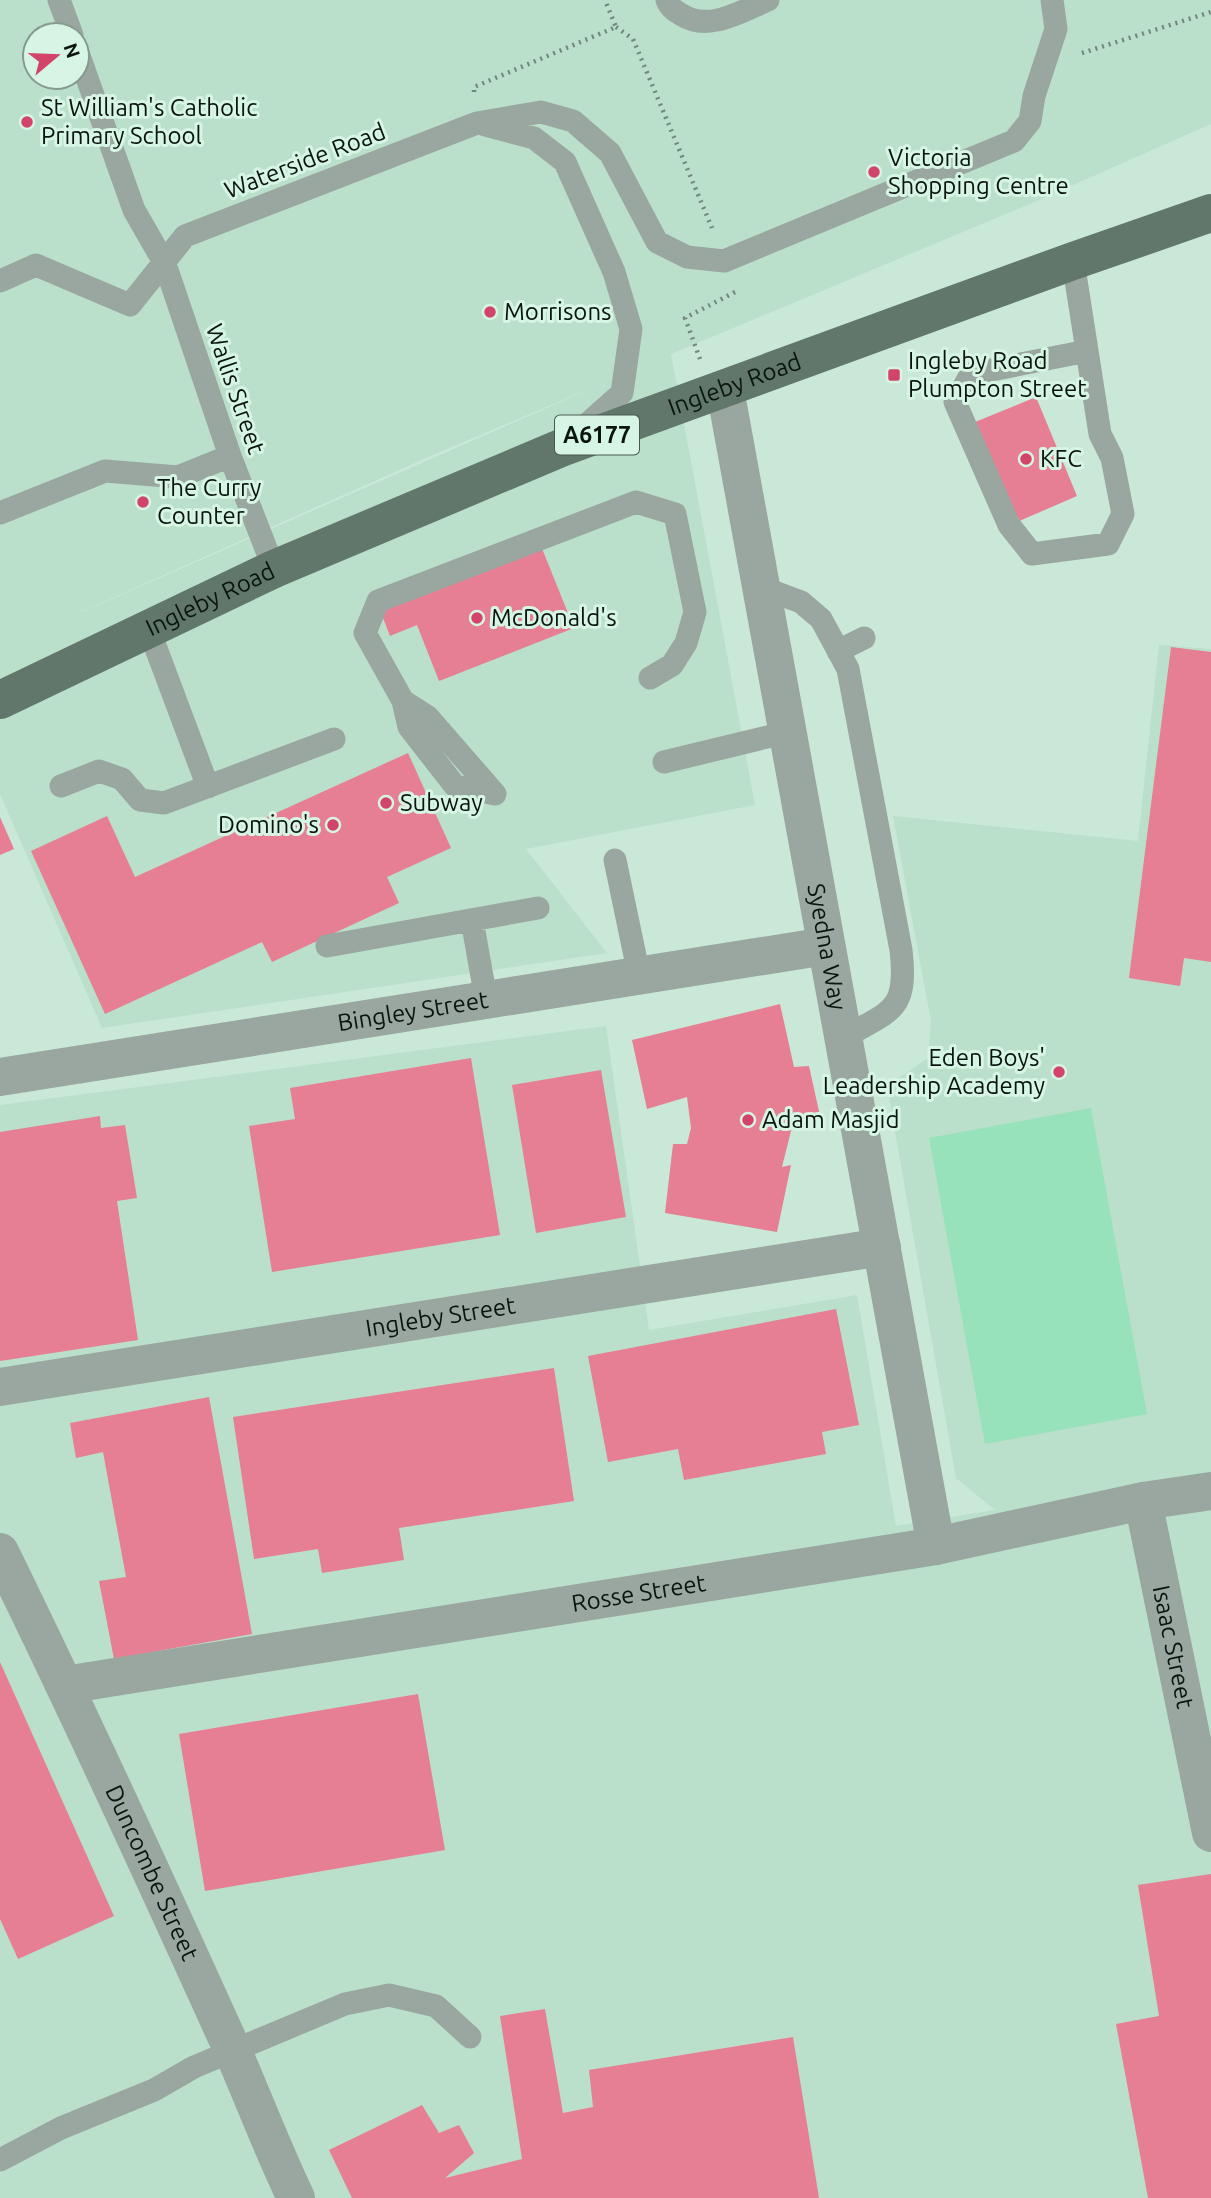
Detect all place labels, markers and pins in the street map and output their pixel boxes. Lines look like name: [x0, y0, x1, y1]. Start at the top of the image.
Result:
place label: St William's Catholic Primary School: [41, 94, 257, 149]
marker: St William's Catholic Primary School: [19, 114, 35, 130]
place label: Victoria Shopping Centre: [888, 144, 1069, 199]
marker: Victoria Shopping Centre: [866, 164, 882, 180]
place label: Morrisons: [504, 298, 612, 325]
marker: Morrisons: [482, 304, 498, 320]
place label: Ingleby Road Plumpton Street: [908, 347, 1087, 402]
marker: Ingleby Road Plumpton Street: [886, 367, 902, 383]
place label: KFC: [1040, 445, 1082, 472]
marker: KFC: [1018, 451, 1034, 467]
place label: The Curry Counter: [157, 474, 262, 529]
marker: The Curry Counter: [135, 494, 151, 510]
place label: McDonald's: [491, 604, 617, 631]
marker: McDonald's: [469, 610, 485, 626]
place label: Subway: [400, 789, 483, 816]
marker: Subway: [378, 795, 394, 811]
place label: Domino's: [218, 811, 319, 838]
marker: Domino's: [325, 817, 341, 833]
place label: Eden Boys' Leadership Academy: [823, 1044, 1045, 1099]
marker: Eden Boys' Leadership Academy: [1051, 1064, 1067, 1080]
place label: Adam Masjid: [762, 1106, 899, 1133]
marker: Adam Masjid: [740, 1112, 756, 1128]

